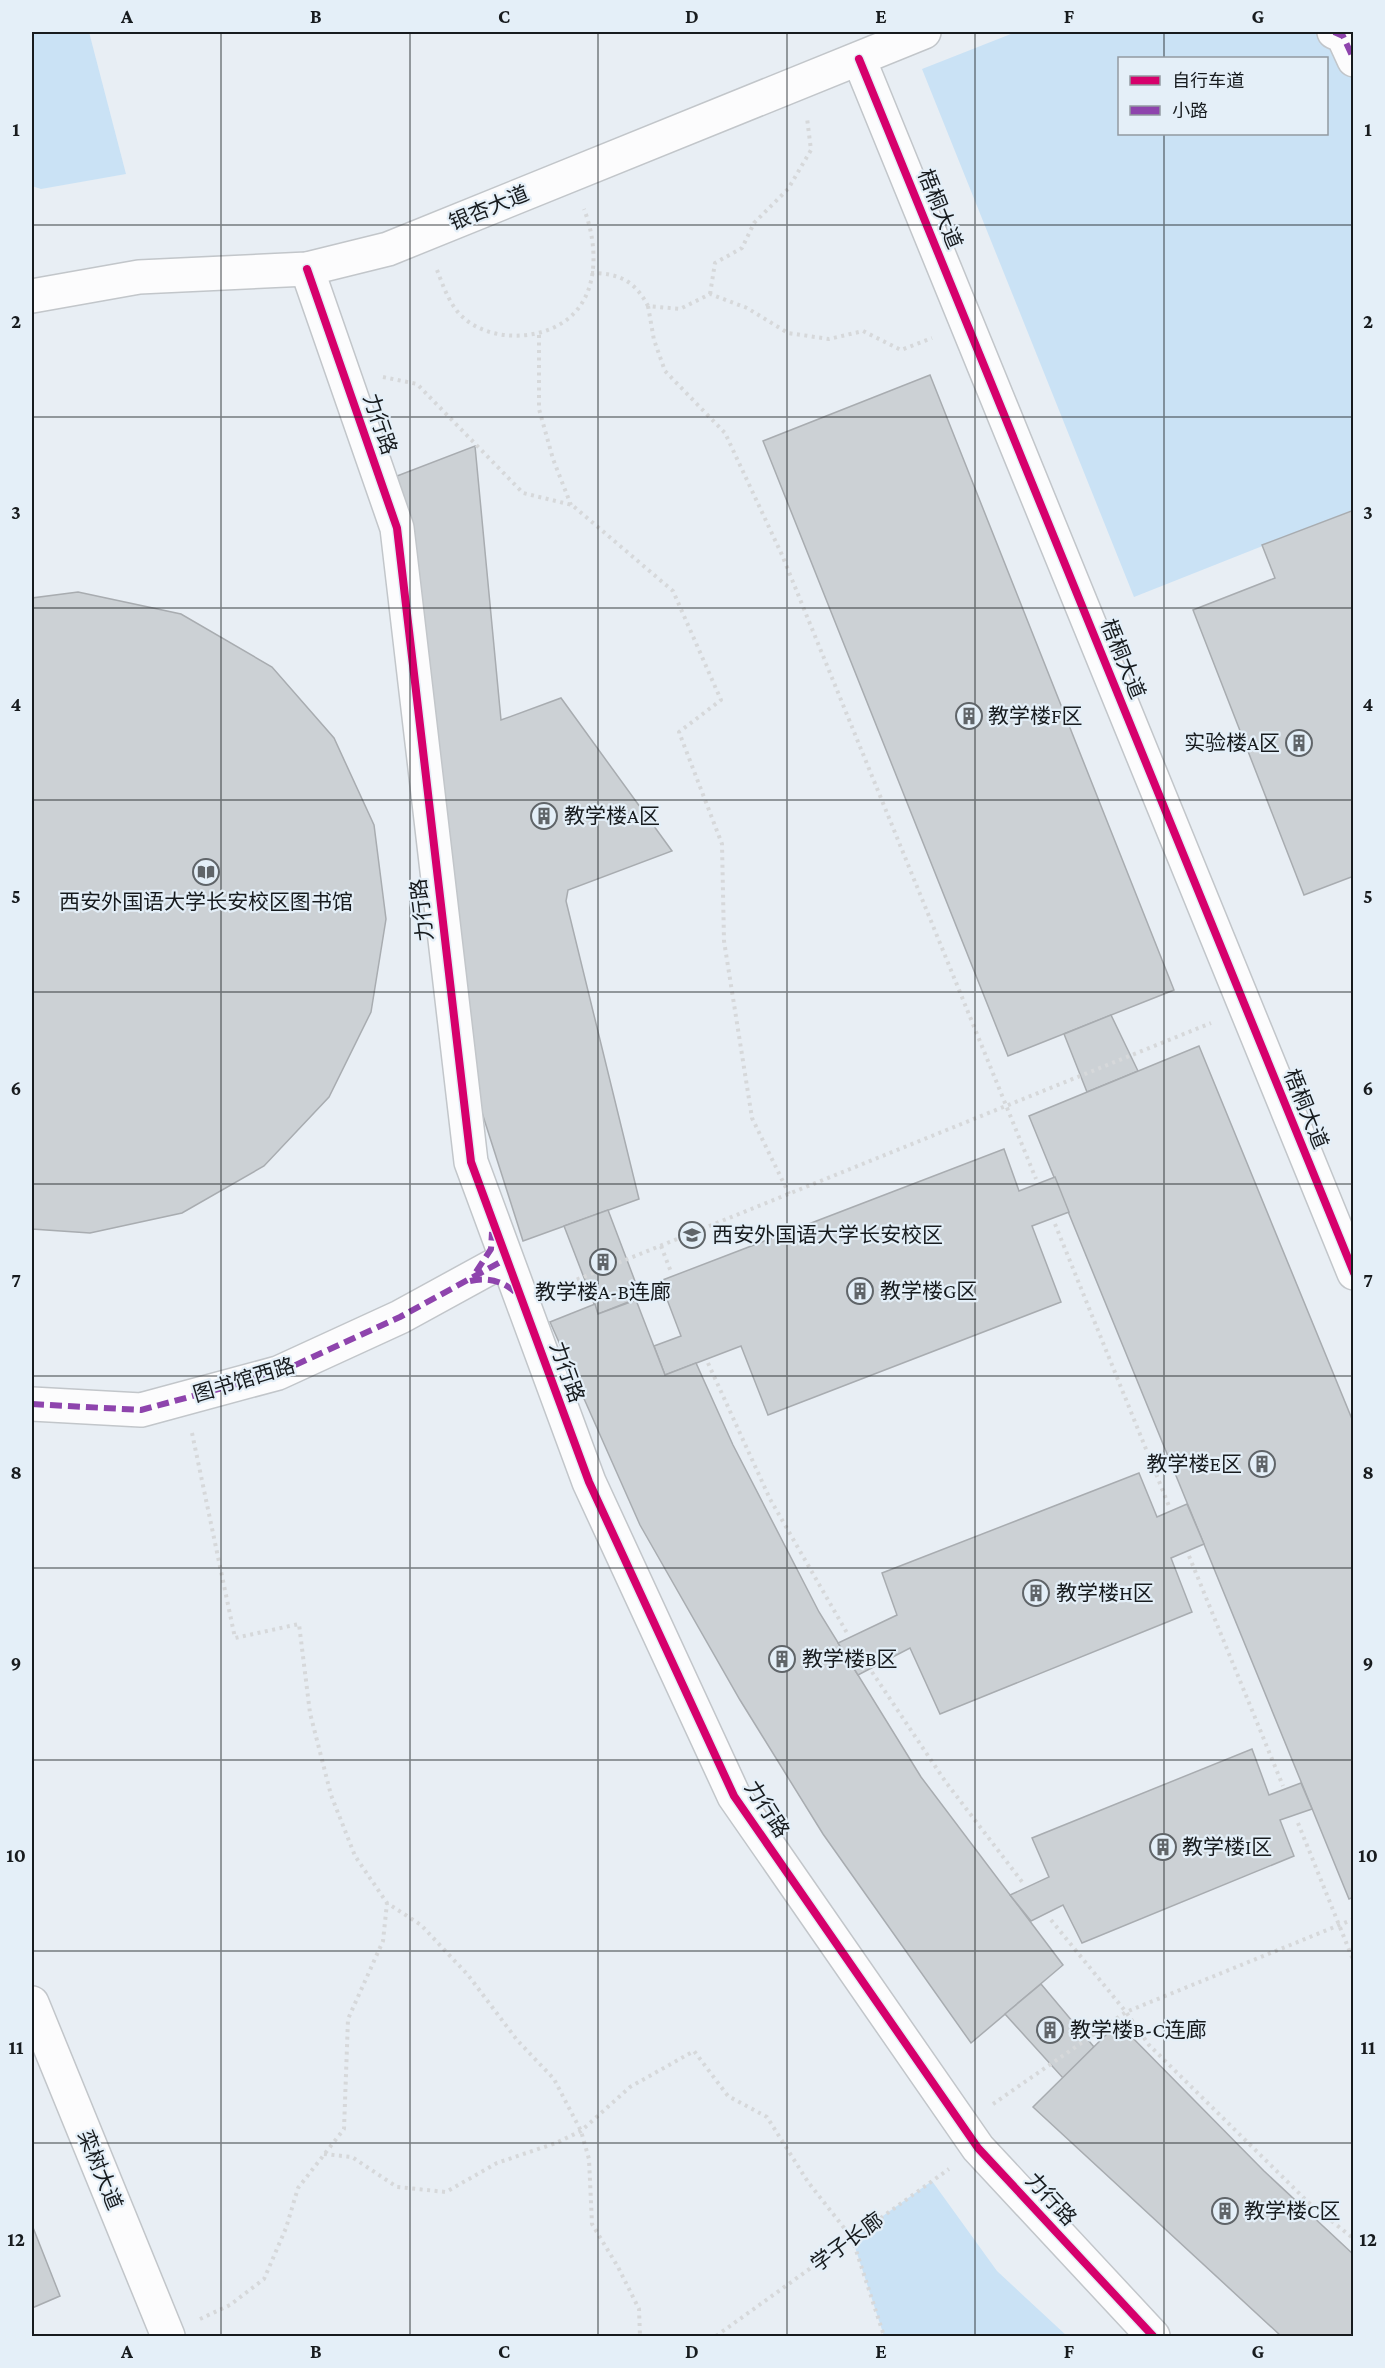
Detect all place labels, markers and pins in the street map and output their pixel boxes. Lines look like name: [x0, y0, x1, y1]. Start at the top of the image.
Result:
building icon: 教学楼F区: [954, 701, 984, 731]
place label: 教学楼F区: [988, 704, 1082, 728]
building icon: 实验楼A区: [1284, 728, 1314, 758]
place label: 实验楼A区: [1184, 731, 1280, 755]
building icon: 教学楼A区: [529, 801, 559, 831]
place label: 教学楼A区: [564, 804, 660, 828]
library icon: 西安外国语大学长安校区图书馆: [191, 857, 221, 887]
place label: 西安外国语大学长安校区图书馆: [59, 890, 353, 914]
school or university icon: 西安外国语大学长安校区: [677, 1220, 707, 1250]
place label: 西安外国语大学长安校区: [712, 1223, 943, 1247]
building icon: 教学楼A-B连廊: [588, 1247, 618, 1277]
building icon: 教学楼G区: [845, 1276, 875, 1306]
place label: 教学楼G区: [880, 1279, 977, 1303]
place label: 教学楼A-B连廊: [535, 1280, 671, 1304]
building icon: 教学楼E区: [1247, 1449, 1277, 1479]
place label: 教学楼E区: [1147, 1452, 1242, 1476]
building icon: 教学楼H区: [1021, 1578, 1051, 1608]
place label: 教学楼H区: [1056, 1581, 1154, 1605]
building icon: 教学楼B区: [767, 1644, 797, 1674]
place label: 教学楼B区: [802, 1647, 897, 1671]
building icon: 教学楼I区: [1148, 1832, 1178, 1862]
place label: 教学楼I区: [1182, 1835, 1272, 1859]
building icon: 教学楼B-C连廊: [1035, 2015, 1065, 2045]
place label: 教学楼B-C连廊: [1070, 2018, 1207, 2042]
building icon: 教学楼C区: [1210, 2196, 1240, 2226]
place label: 教学楼C区: [1244, 2199, 1340, 2223]

